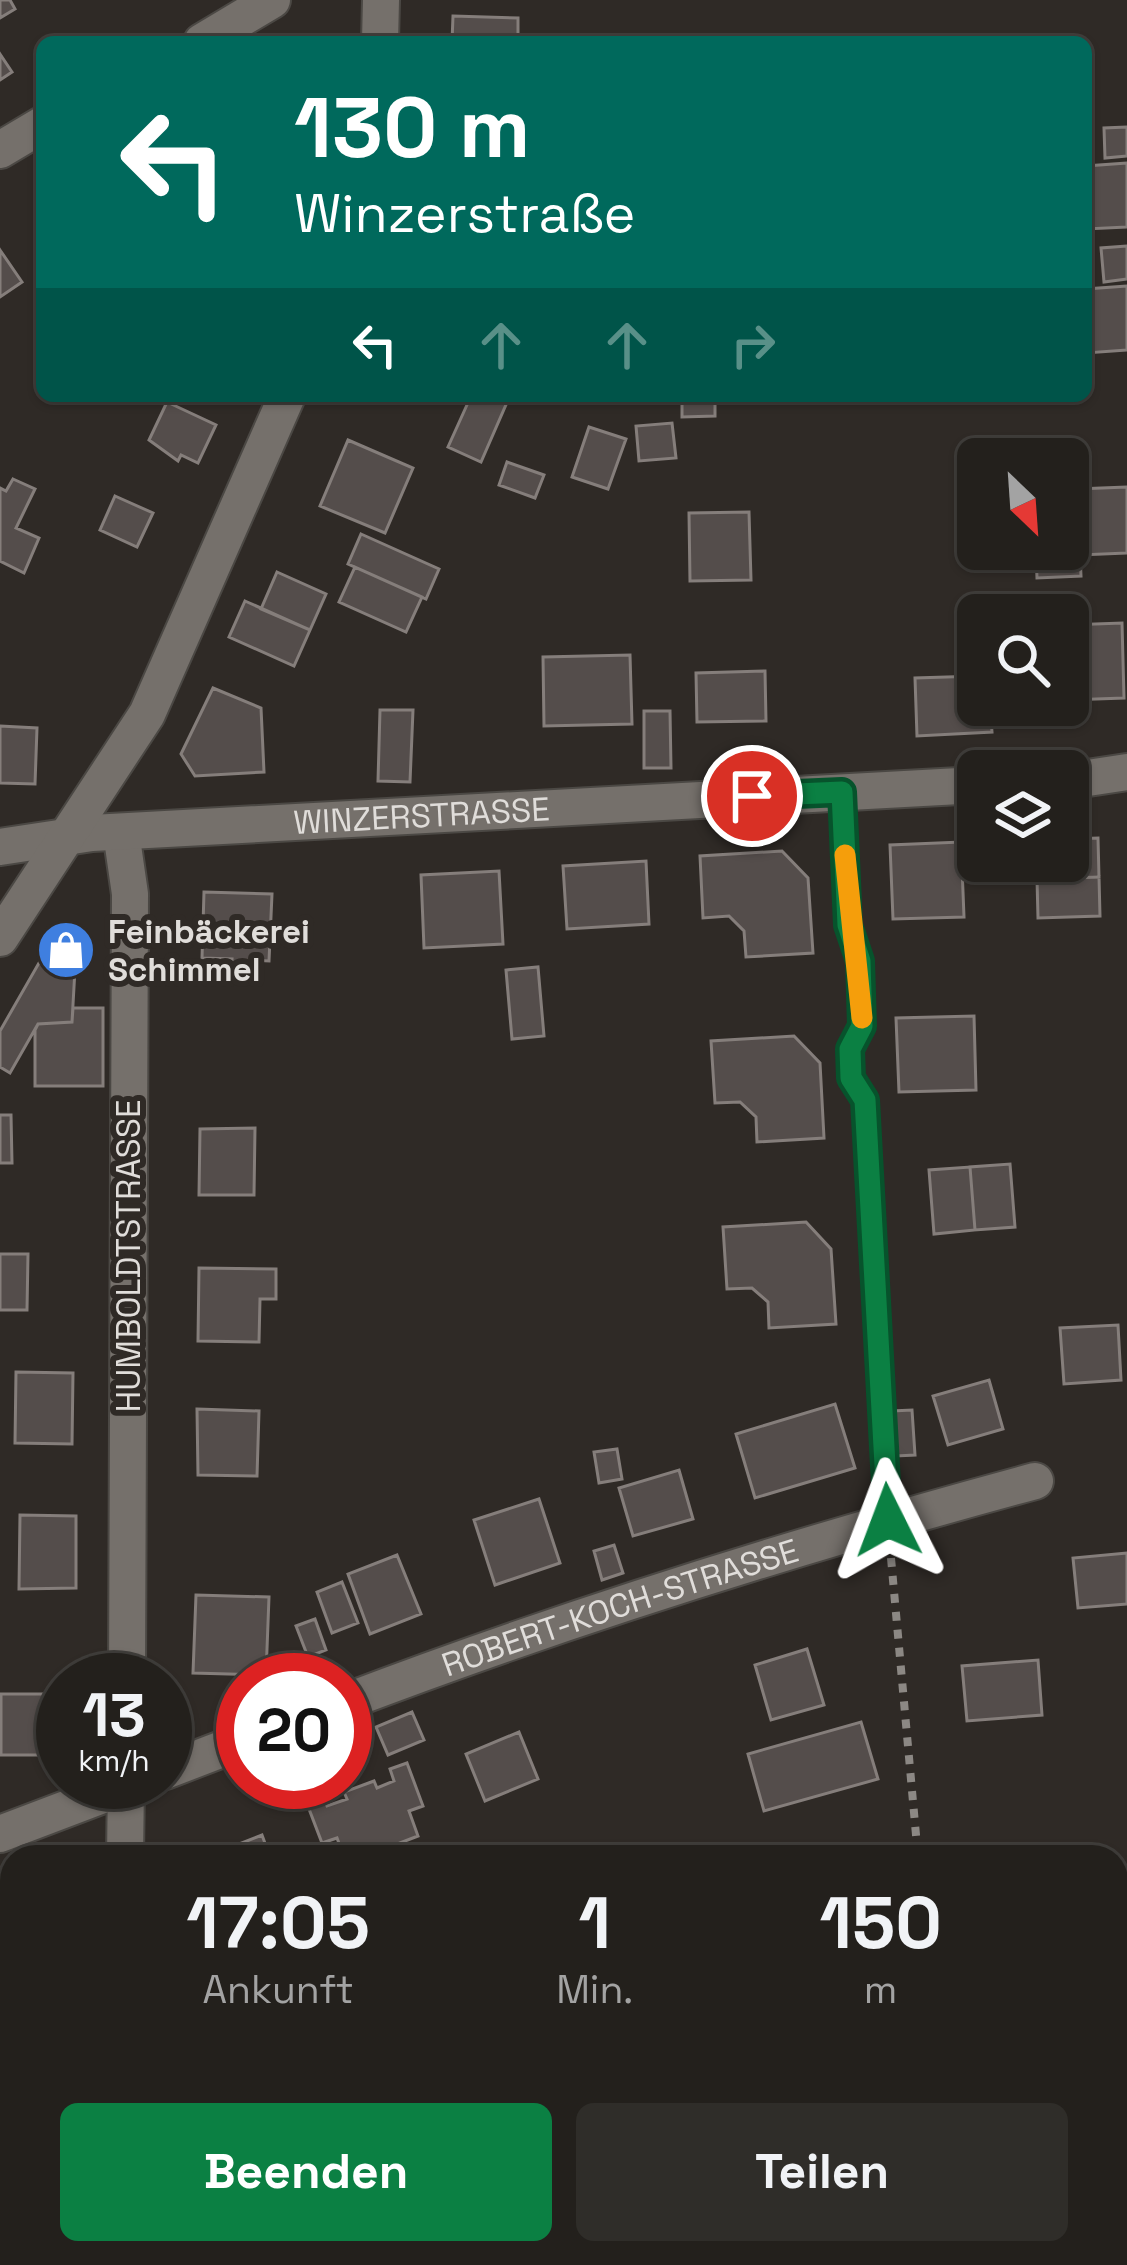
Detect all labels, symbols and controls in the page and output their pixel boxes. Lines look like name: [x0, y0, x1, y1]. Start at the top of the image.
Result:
text: 130 m: [294, 74, 531, 182]
icon: left: [96, 84, 252, 240]
text: Winzerstraße: [294, 179, 636, 248]
icon: left: [342, 312, 408, 378]
icon: ahead: [468, 312, 534, 378]
icon: ahead: [594, 312, 660, 378]
icon: right: [720, 312, 786, 378]
north arrow: [957, 438, 1089, 570]
map controls: [957, 438, 1089, 882]
button: search: [957, 594, 1089, 726]
pin: [701, 745, 803, 847]
button: layers: [957, 750, 1089, 882]
icon: arrive: [719, 763, 785, 829]
street label: WINZERSTRASSE: [292, 788, 551, 844]
place label: Feinbäckerei Schimmel: [108, 911, 310, 991]
shop icon: Feinbäckerei Schimmel: [35, 919, 97, 981]
street label: HUMBOLDTSTRASSE: [108, 1100, 150, 1412]
position arrow: [825, 1457, 951, 1583]
street label: ROBERT-KOCH-STRASSE: [436, 1530, 804, 1686]
speed limit sign: 20: [216, 1653, 372, 1809]
text: 13: [82, 1677, 146, 1754]
text: km/h: [78, 1741, 150, 1780]
text: 17:05: [186, 1877, 370, 1969]
text: 1: [578, 1877, 611, 1969]
text: 150: [819, 1877, 942, 1969]
text: Ankunft: [202, 1965, 354, 2014]
text: Min.: [556, 1965, 633, 2014]
text: m: [864, 1965, 897, 2014]
button: Beenden: [60, 2103, 552, 2241]
button: Teilen: [576, 2103, 1068, 2241]

